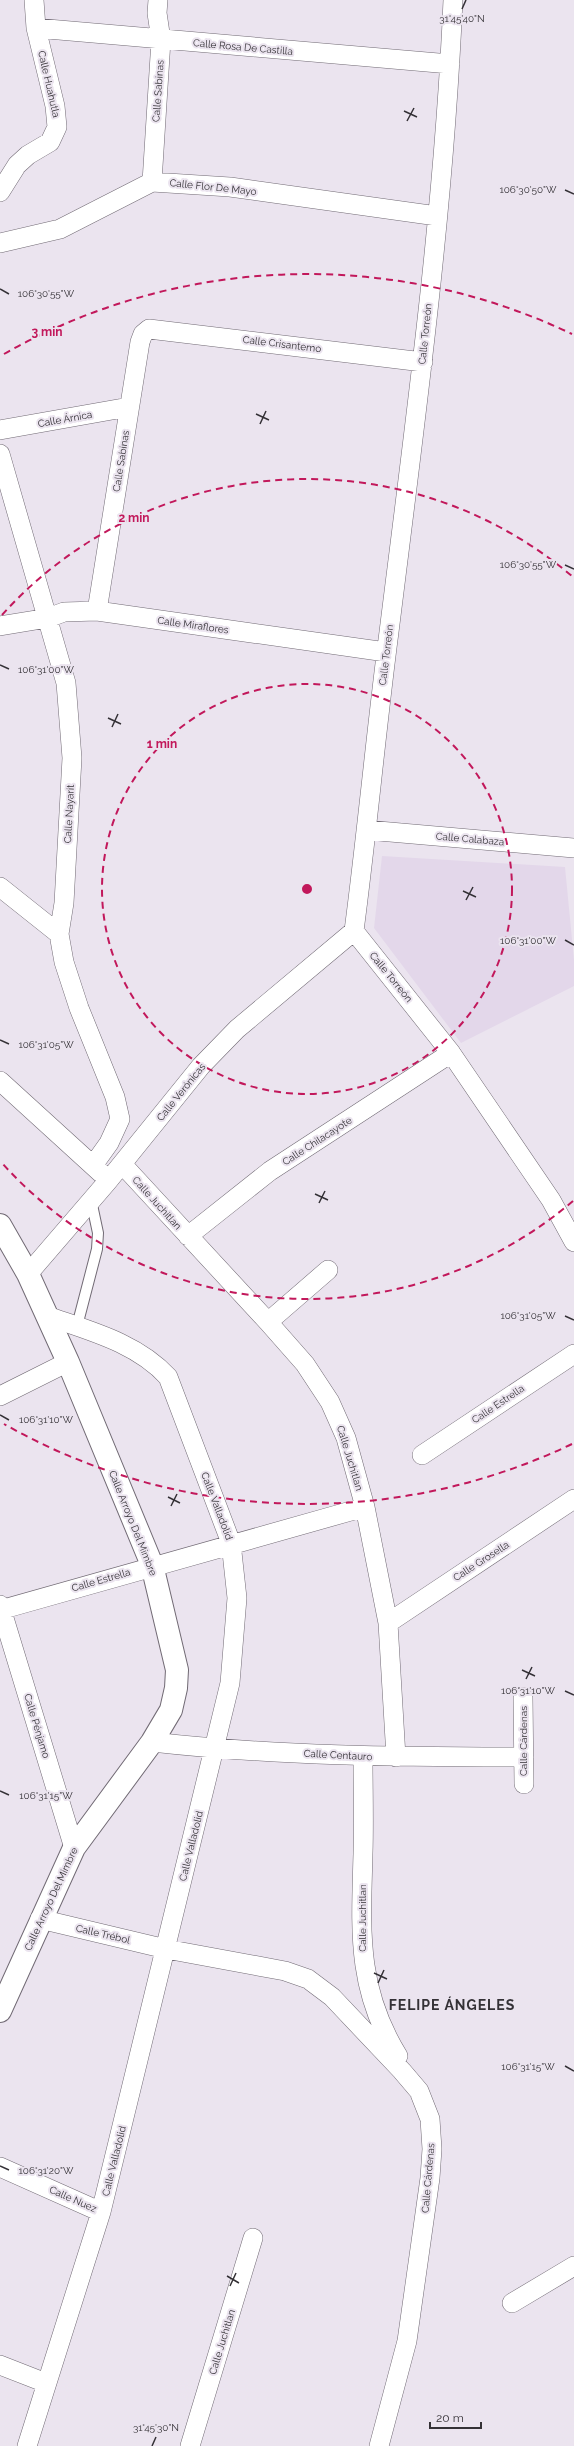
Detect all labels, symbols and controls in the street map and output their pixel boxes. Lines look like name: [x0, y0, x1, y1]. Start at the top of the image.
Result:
text: 31°45'40"N: [439, 13, 485, 24]
street label: Calle Rosa De Castilla: [192, 37, 294, 57]
street label: Calle Huahutla: [36, 50, 62, 118]
street label: Calle Sabinas: [150, 59, 166, 122]
street label: Calle Flor De Mayo: [169, 177, 257, 197]
text: 106°30'50"W: [499, 184, 557, 195]
text: 106°30'55"W: [18, 288, 75, 299]
street label: Calle Torreón: [416, 303, 434, 365]
text: 3 min: [31, 325, 63, 339]
street label: Calle Crisantemo: [242, 334, 322, 354]
street label: Calle Árnica: [37, 409, 93, 429]
street label: Calle Sabinas: [111, 429, 131, 493]
text: 2 min: [118, 511, 150, 525]
text: 106°30'55"W: [500, 559, 557, 570]
street label: Calle Miraflores: [157, 615, 230, 635]
street label: Calle Torreón: [377, 624, 395, 686]
text: 106°31'00"W: [18, 664, 74, 675]
text: 1 min: [147, 737, 177, 751]
street label: Calle Nayarit: [62, 784, 76, 844]
street label: Calle Calabaza: [435, 831, 505, 847]
centre of rings: [300, 882, 314, 896]
text: 106°31'00"W: [500, 935, 556, 946]
street label: Calle Torreón: [367, 950, 415, 1004]
text: 106°31'05"W: [18, 1039, 74, 1050]
street label: Calle Verónicas: [154, 1061, 208, 1123]
street label: Calle Chilacayote: [280, 1114, 354, 1167]
street label: Calle Juchitlan: [130, 1174, 184, 1232]
text: 106°31'05"W: [500, 1310, 556, 1321]
street label: Calle Estrella: [470, 1383, 526, 1425]
text: 106°31'10"W: [19, 1414, 74, 1425]
street label: Calle Juchitlan: [335, 1424, 365, 1492]
street label: Calle Arroyo Del Mimbre: [107, 1469, 159, 1577]
street label: Calle Valladolid: [199, 1471, 235, 1541]
street label: Calle Grosella: [451, 1539, 511, 1583]
street label: Calle Estrella: [70, 1566, 132, 1594]
text: 106°31'10"W: [501, 1685, 556, 1696]
street label: Calle Pénjamo: [22, 1692, 52, 1760]
street label: Calle Cárdenas: [518, 1706, 529, 1776]
street label: Calle Centauro: [303, 1748, 373, 1762]
text: 106°31'15"W: [19, 1790, 73, 1801]
street label: Calle Valladolid: [177, 1810, 205, 1882]
street label: Calle Arroyo Del Mimbre: [22, 1846, 80, 1952]
street label: Calle Juchitlan: [357, 1884, 368, 1952]
street label: Calle Trébol: [75, 1922, 131, 1946]
district label: FELIPE ÁNGELES: [389, 1996, 515, 2013]
text: 106°31'15"W: [501, 2061, 555, 2072]
street label: Calle Valladolid: [100, 2125, 128, 2197]
street label: Calle Cárdenas: [419, 2142, 437, 2213]
text: 106°31'20"W: [19, 2165, 74, 2176]
street label: Calle Nuez: [48, 2184, 98, 2214]
street label: Calle Juchitlan: [207, 2308, 237, 2376]
scale bar: [430, 2404, 481, 2430]
text: 20 m: [436, 2411, 464, 2425]
text: 31°45'30"N: [133, 2422, 179, 2433]

